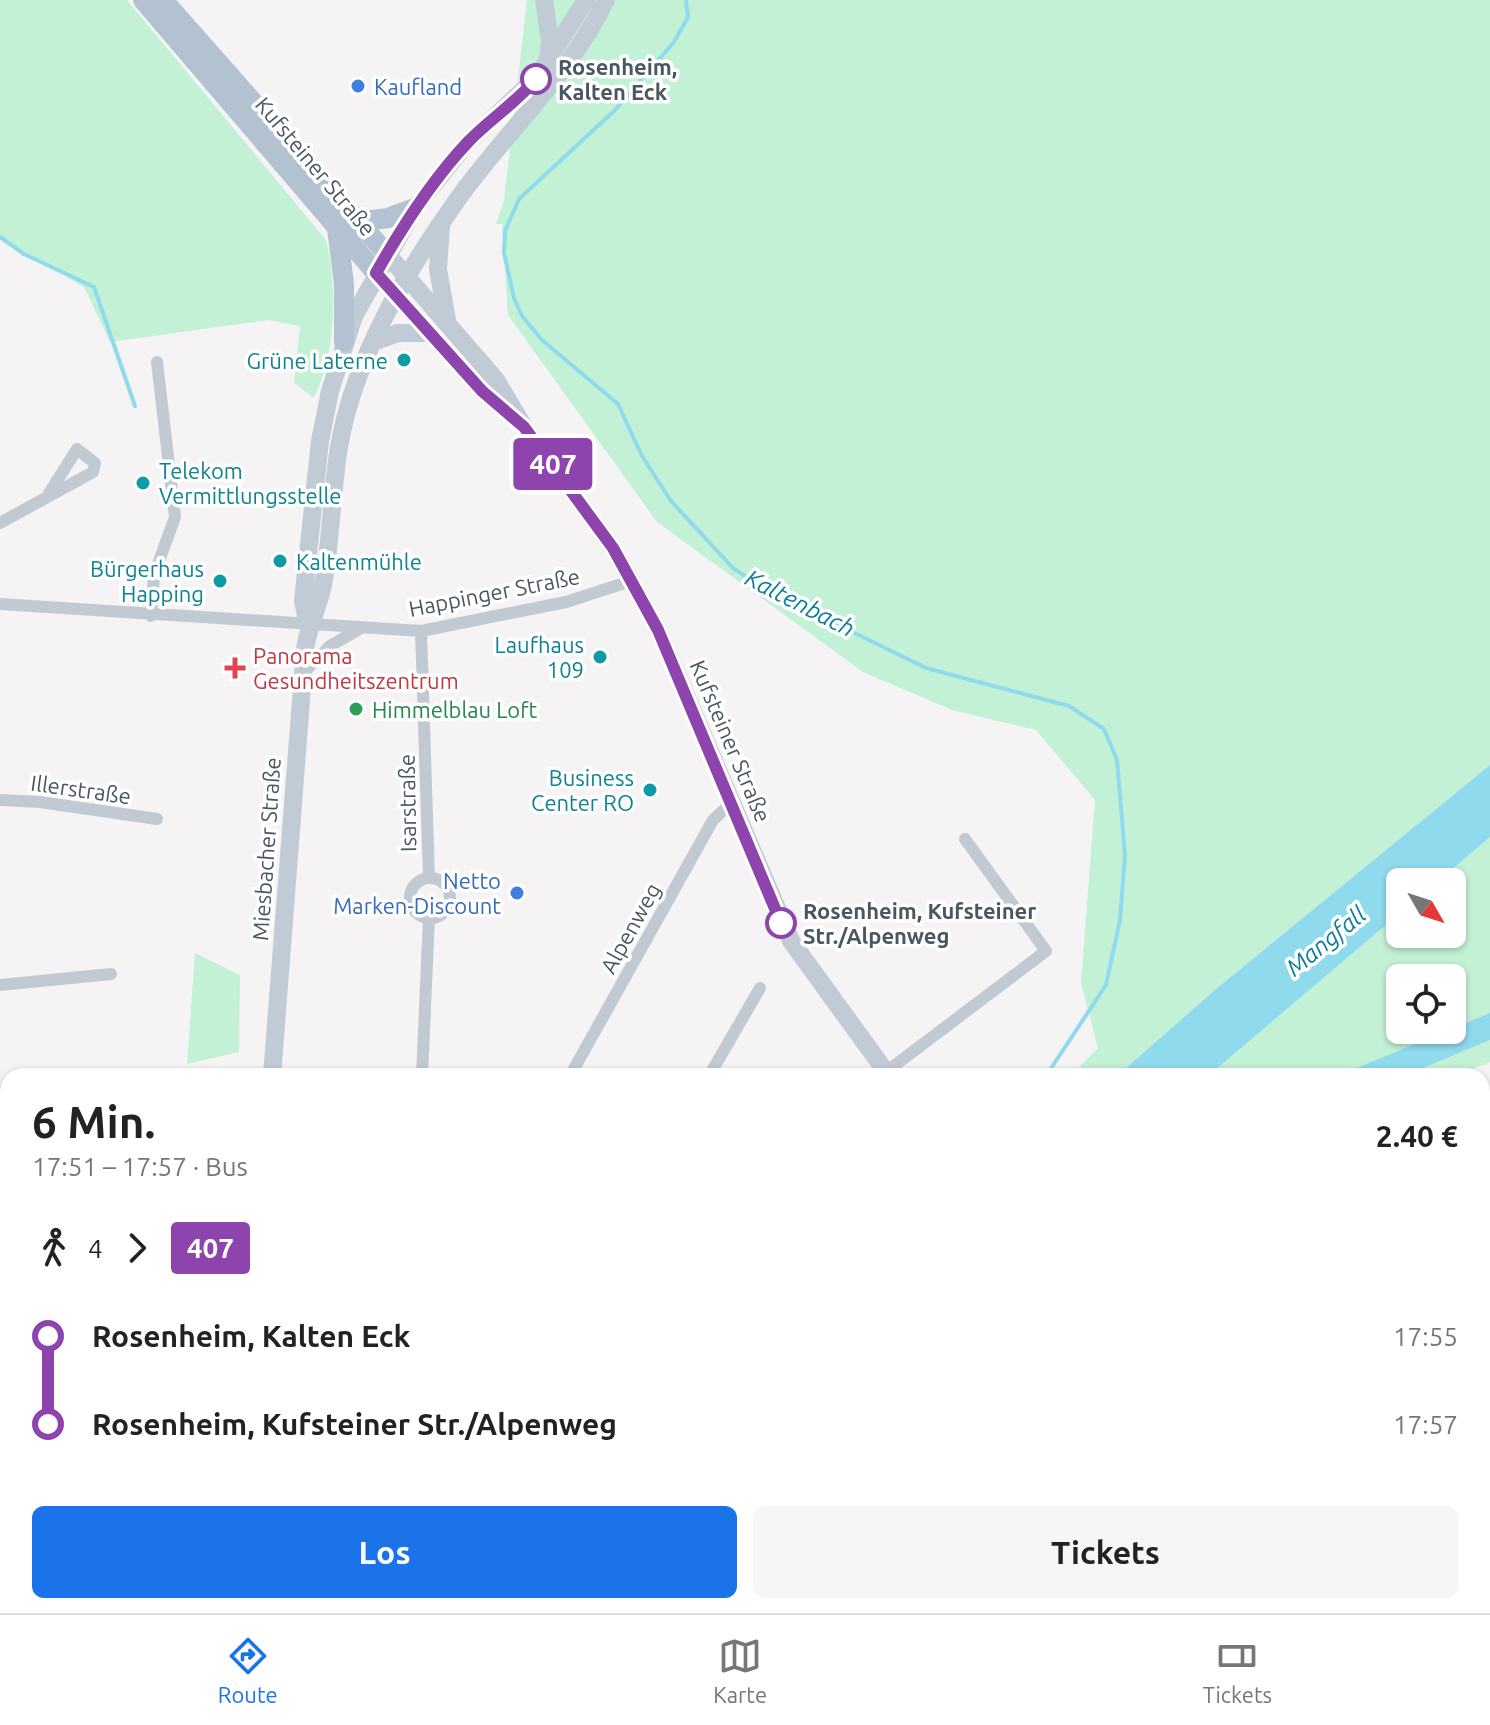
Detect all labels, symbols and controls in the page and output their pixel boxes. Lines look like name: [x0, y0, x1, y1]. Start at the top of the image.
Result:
place label: Rosenheim, Kalten Eck: [558, 54, 677, 104]
marker: Rosenheim, Kalten Eck: [521, 64, 551, 94]
place label: Kaufland: [374, 74, 462, 99]
marker: Kaufland: [349, 77, 367, 95]
street label: Kufsteiner Straße: [251, 92, 381, 240]
place label: Grüne Laterne: [246, 348, 388, 373]
marker: Grüne Laterne: [395, 351, 413, 369]
line badge: 407: [507, 438, 599, 490]
text: 407: [529, 448, 577, 479]
place label: Telekom Vermittlungsstelle: [159, 458, 341, 508]
marker: Telekom Vermittlungsstelle: [134, 474, 152, 492]
place label: Kaltenmühle: [296, 549, 422, 574]
marker: Kaltenmühle: [271, 552, 289, 570]
place label: Bürgerhaus Happing: [90, 556, 204, 606]
street label: Happinger Straße: [406, 563, 582, 621]
water label: Kaltenbach: [741, 564, 859, 642]
marker: Bürgerhaus Happing: [211, 572, 229, 590]
place label: Laufhaus 109: [495, 632, 584, 682]
place label: Panorama Gesundheitszentrum: [253, 643, 459, 693]
marker: Laufhaus 109: [591, 648, 609, 666]
street label: Kufsteiner Straße: [686, 656, 776, 826]
marker: Panorama Gesundheitszentrum: [224, 657, 246, 679]
place label: Himmelblau Loft: [372, 697, 538, 722]
marker: Himmelblau Loft: [347, 700, 365, 718]
street label: Isarstraße: [394, 754, 420, 852]
street label: Miesbacher Straße: [247, 756, 285, 942]
place label: Business Center RO: [531, 765, 634, 815]
street label: Illerstraße: [29, 770, 133, 808]
marker: Business Center RO: [641, 781, 659, 799]
place label: Netto Marken-Discount: [333, 868, 501, 918]
north arrow: [1386, 868, 1466, 948]
map controls: [1386, 868, 1466, 1044]
street label: Alpenweg: [595, 878, 665, 978]
marker: Netto Marken-Discount: [508, 884, 526, 902]
place label: Rosenheim, Kufsteiner Str./Alpenweg: [803, 898, 1036, 948]
water label: Mangfall: [1281, 900, 1372, 981]
marker: Rosenheim, Kufsteiner Str./Alpenweg: [766, 908, 796, 938]
button: locate: [1386, 964, 1466, 1044]
text: 6 Min.: [32, 1097, 155, 1146]
text: 2.40 €: [1376, 1119, 1458, 1153]
text: 17:51 – 17:57 · Bus: [32, 1152, 248, 1181]
icon: walk: [32, 1226, 76, 1270]
icon: forward: [115, 1226, 159, 1270]
text: 407: [187, 1232, 234, 1263]
text: 4: [88, 1234, 103, 1263]
text: Rosenheim, Kalten Eck: [92, 1319, 410, 1353]
text: 17:55: [1393, 1322, 1458, 1351]
text: Rosenheim, Kufsteiner Str./Alpenweg: [92, 1407, 617, 1441]
text: 17:57: [1393, 1410, 1458, 1439]
button: Los: [32, 1506, 737, 1598]
button: Tickets: [753, 1506, 1458, 1598]
tab: Route: [218, 1634, 278, 1707]
tab: Karte: [713, 1634, 767, 1707]
tab: Tickets: [1203, 1634, 1272, 1707]

